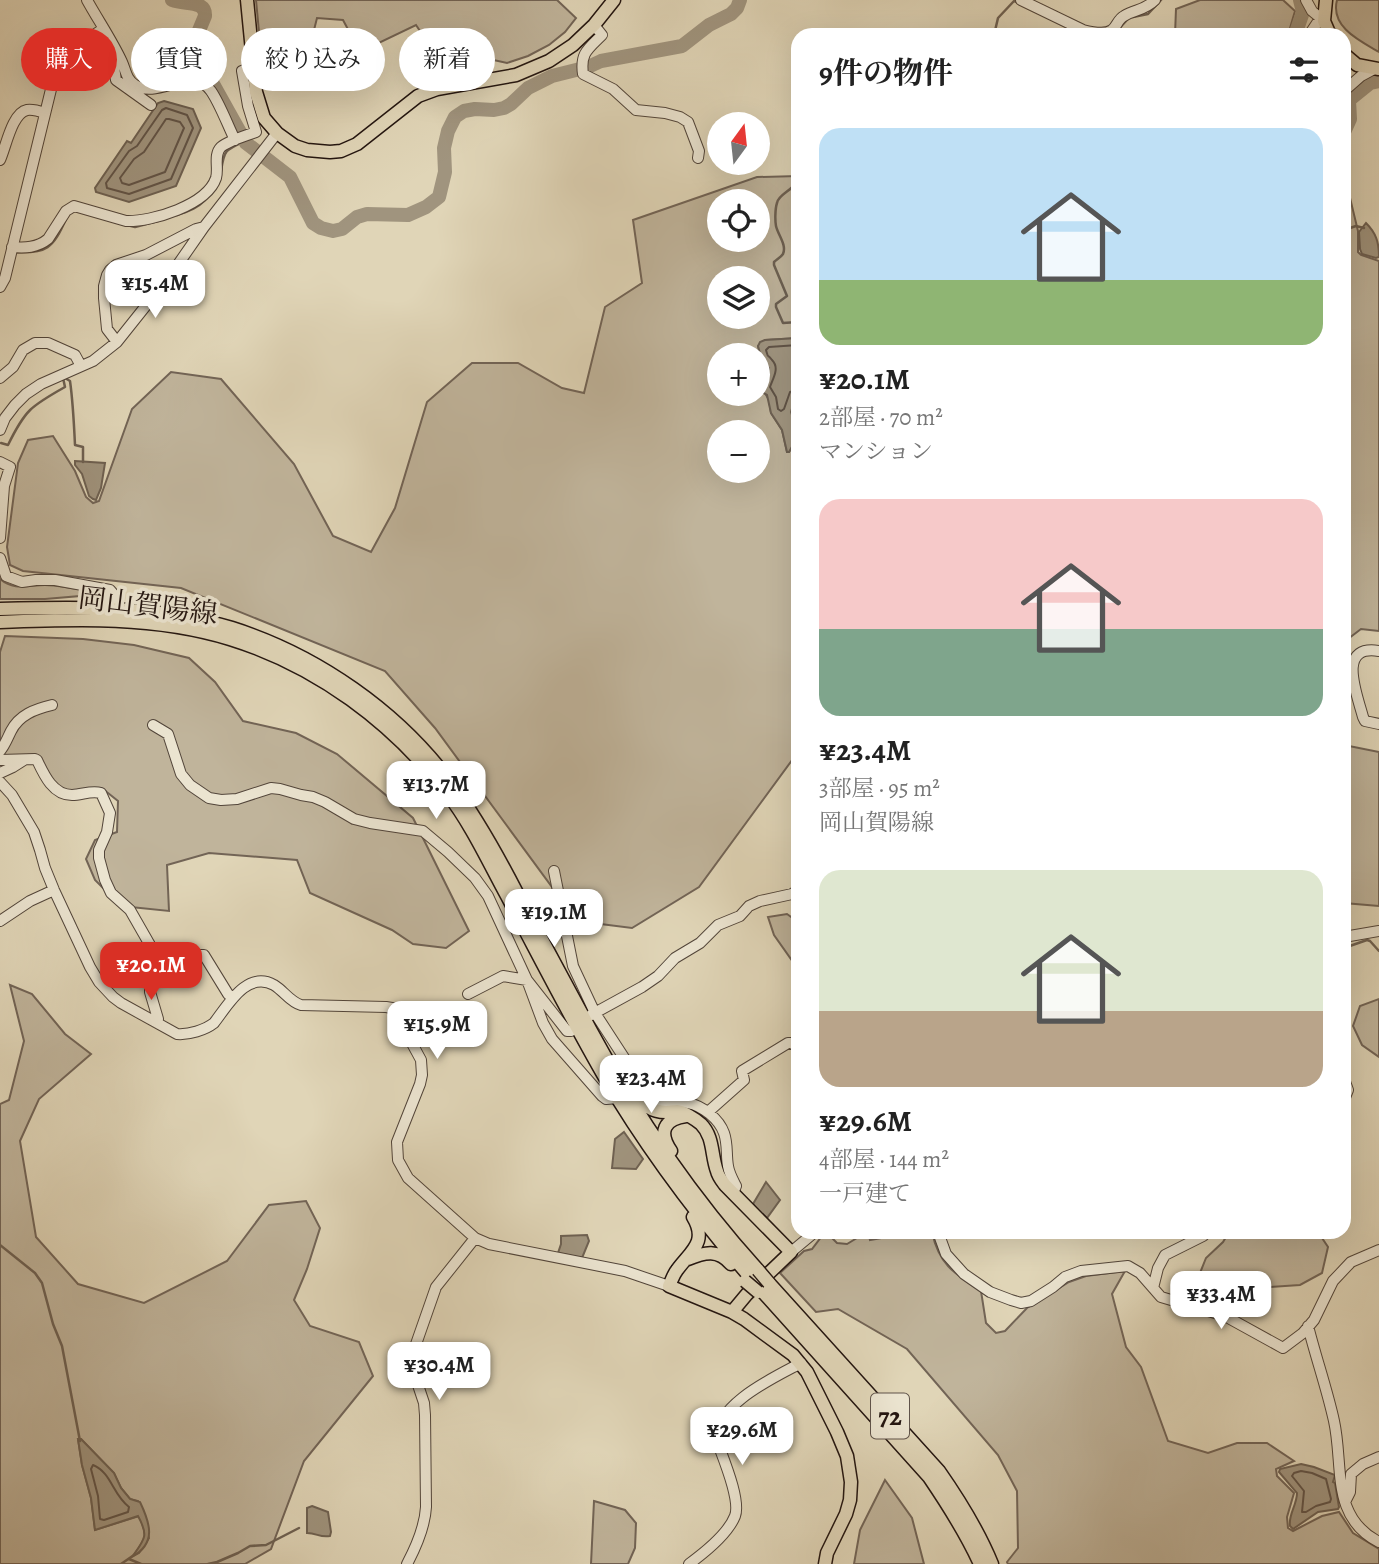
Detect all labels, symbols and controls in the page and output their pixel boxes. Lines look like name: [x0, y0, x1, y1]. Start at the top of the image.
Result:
chip: 購入: [21, 28, 117, 91]
chip: 賃貸: [131, 28, 227, 91]
chip: 絞り込み: [241, 28, 385, 91]
chip: 新着: [399, 28, 495, 91]
icon: filters: [1285, 51, 1323, 89]
text: 9件の物件: [819, 53, 953, 93]
north arrow: [707, 112, 770, 175]
map controls: [707, 112, 770, 483]
icon: home: [1008, 174, 1134, 300]
button: locate: [707, 189, 770, 252]
pin: ¥15.4M: [98, 260, 212, 320]
button: layers: [707, 266, 770, 329]
text: ¥15.4M: [121, 267, 189, 298]
button: +: [707, 343, 770, 406]
text: ¥20.1M: [819, 359, 910, 399]
text: 2部屋 · 70 m²: [819, 402, 943, 433]
button: −: [707, 420, 770, 483]
text: マンション: [819, 436, 933, 467]
icon: home: [1008, 545, 1134, 671]
street label: 岡山賀陽線: [76, 579, 220, 633]
text: ¥23.4M: [819, 730, 911, 770]
pin: ¥13.7M: [379, 762, 493, 821]
text: ¥13.7M: [403, 768, 469, 799]
text: 3部屋 · 95 m²: [819, 773, 940, 804]
text: 岡山賀陽線: [819, 807, 934, 838]
pin: ¥19.1M: [497, 890, 611, 949]
text: ¥19.1M: [521, 896, 587, 927]
icon: home: [1008, 916, 1134, 1042]
pin: ¥20.1M: [94, 942, 208, 1002]
text: ¥20.1M: [116, 949, 186, 980]
pin: ¥15.9M: [380, 1002, 494, 1061]
text: ¥15.9M: [403, 1008, 471, 1039]
pin: ¥23.4M: [594, 1056, 708, 1115]
text: ¥23.4M: [616, 1062, 686, 1093]
text: ¥29.6M: [819, 1101, 912, 1141]
text: 4部屋 · 144 m²: [819, 1144, 949, 1175]
text: 一戸建て: [819, 1178, 911, 1209]
pin: ¥33.4M: [1164, 1272, 1278, 1331]
text: ¥33.4M: [1186, 1278, 1256, 1309]
pin: ¥30.4M: [382, 1342, 496, 1402]
text: ¥30.4M: [403, 1349, 475, 1380]
road number: 72: [871, 1394, 909, 1438]
pin: ¥29.6M: [685, 1408, 799, 1467]
text: ¥29.6M: [706, 1414, 778, 1445]

